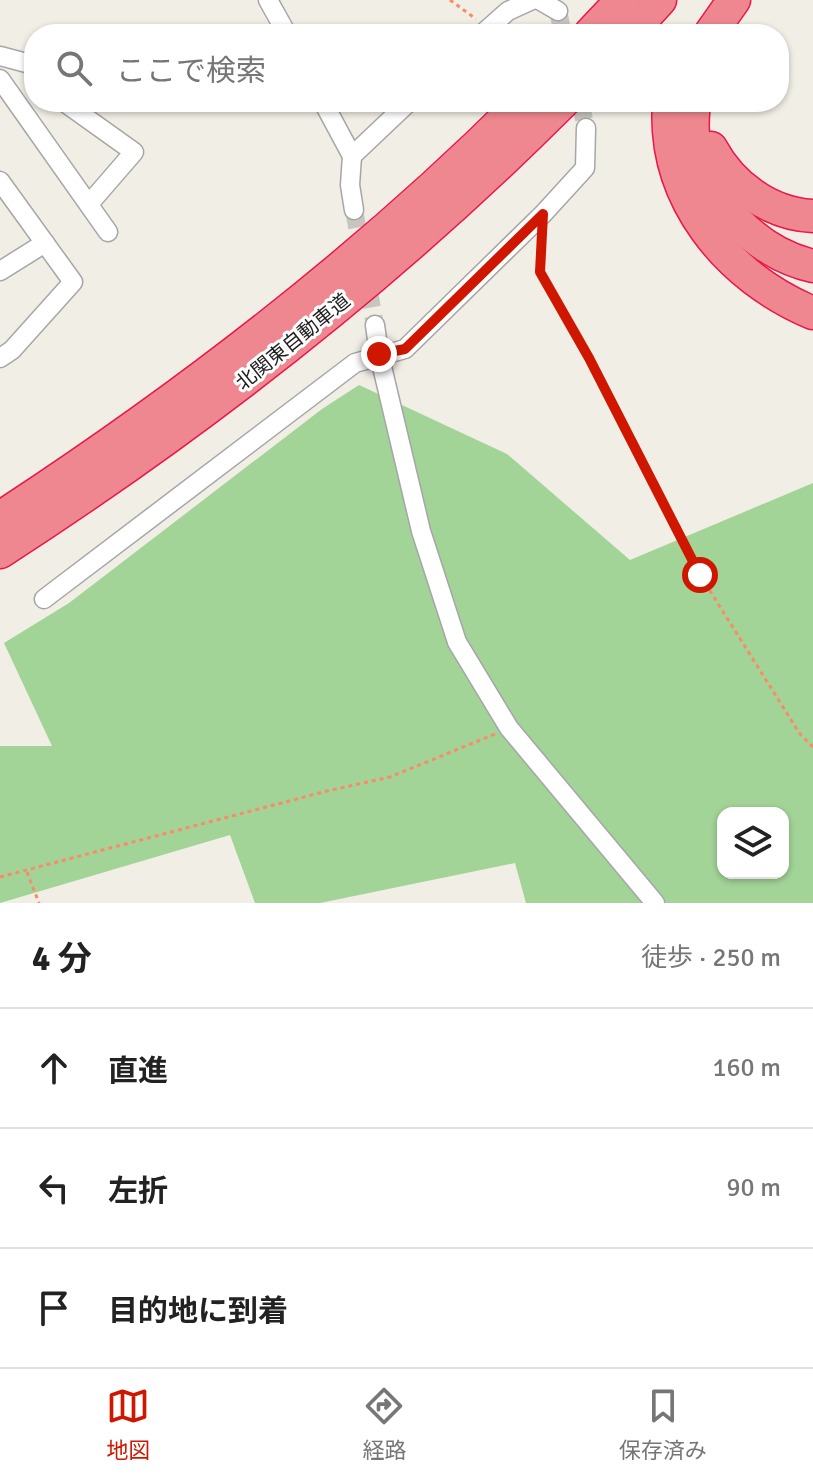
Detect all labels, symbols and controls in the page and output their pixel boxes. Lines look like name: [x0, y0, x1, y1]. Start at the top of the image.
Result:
search box: [24, 24, 789, 112]
icon: search: [52, 46, 96, 90]
text: ここで検索: [116, 53, 266, 90]
street label: 北関東自動車道: [231, 288, 355, 396]
route end: [361, 336, 397, 372]
route start: [682, 557, 718, 593]
map controls: [717, 807, 789, 879]
button: layers: [717, 807, 789, 879]
text: 4 分: [32, 938, 92, 980]
text: 徒歩 · 250 m: [641, 942, 781, 974]
icon: ahead: [32, 1046, 76, 1090]
text: 160 m: [712, 1052, 781, 1084]
text: 直進: [108, 1053, 168, 1090]
icon: left: [32, 1166, 76, 1210]
text: 90 m: [726, 1172, 781, 1204]
text: 左折: [108, 1173, 168, 1210]
icon: arrive: [32, 1286, 76, 1330]
text: 目的地に到着: [108, 1293, 288, 1330]
tab: 地図: [106, 1384, 150, 1464]
tab: 経路: [362, 1384, 407, 1464]
tab: 保存済み: [619, 1384, 707, 1464]

